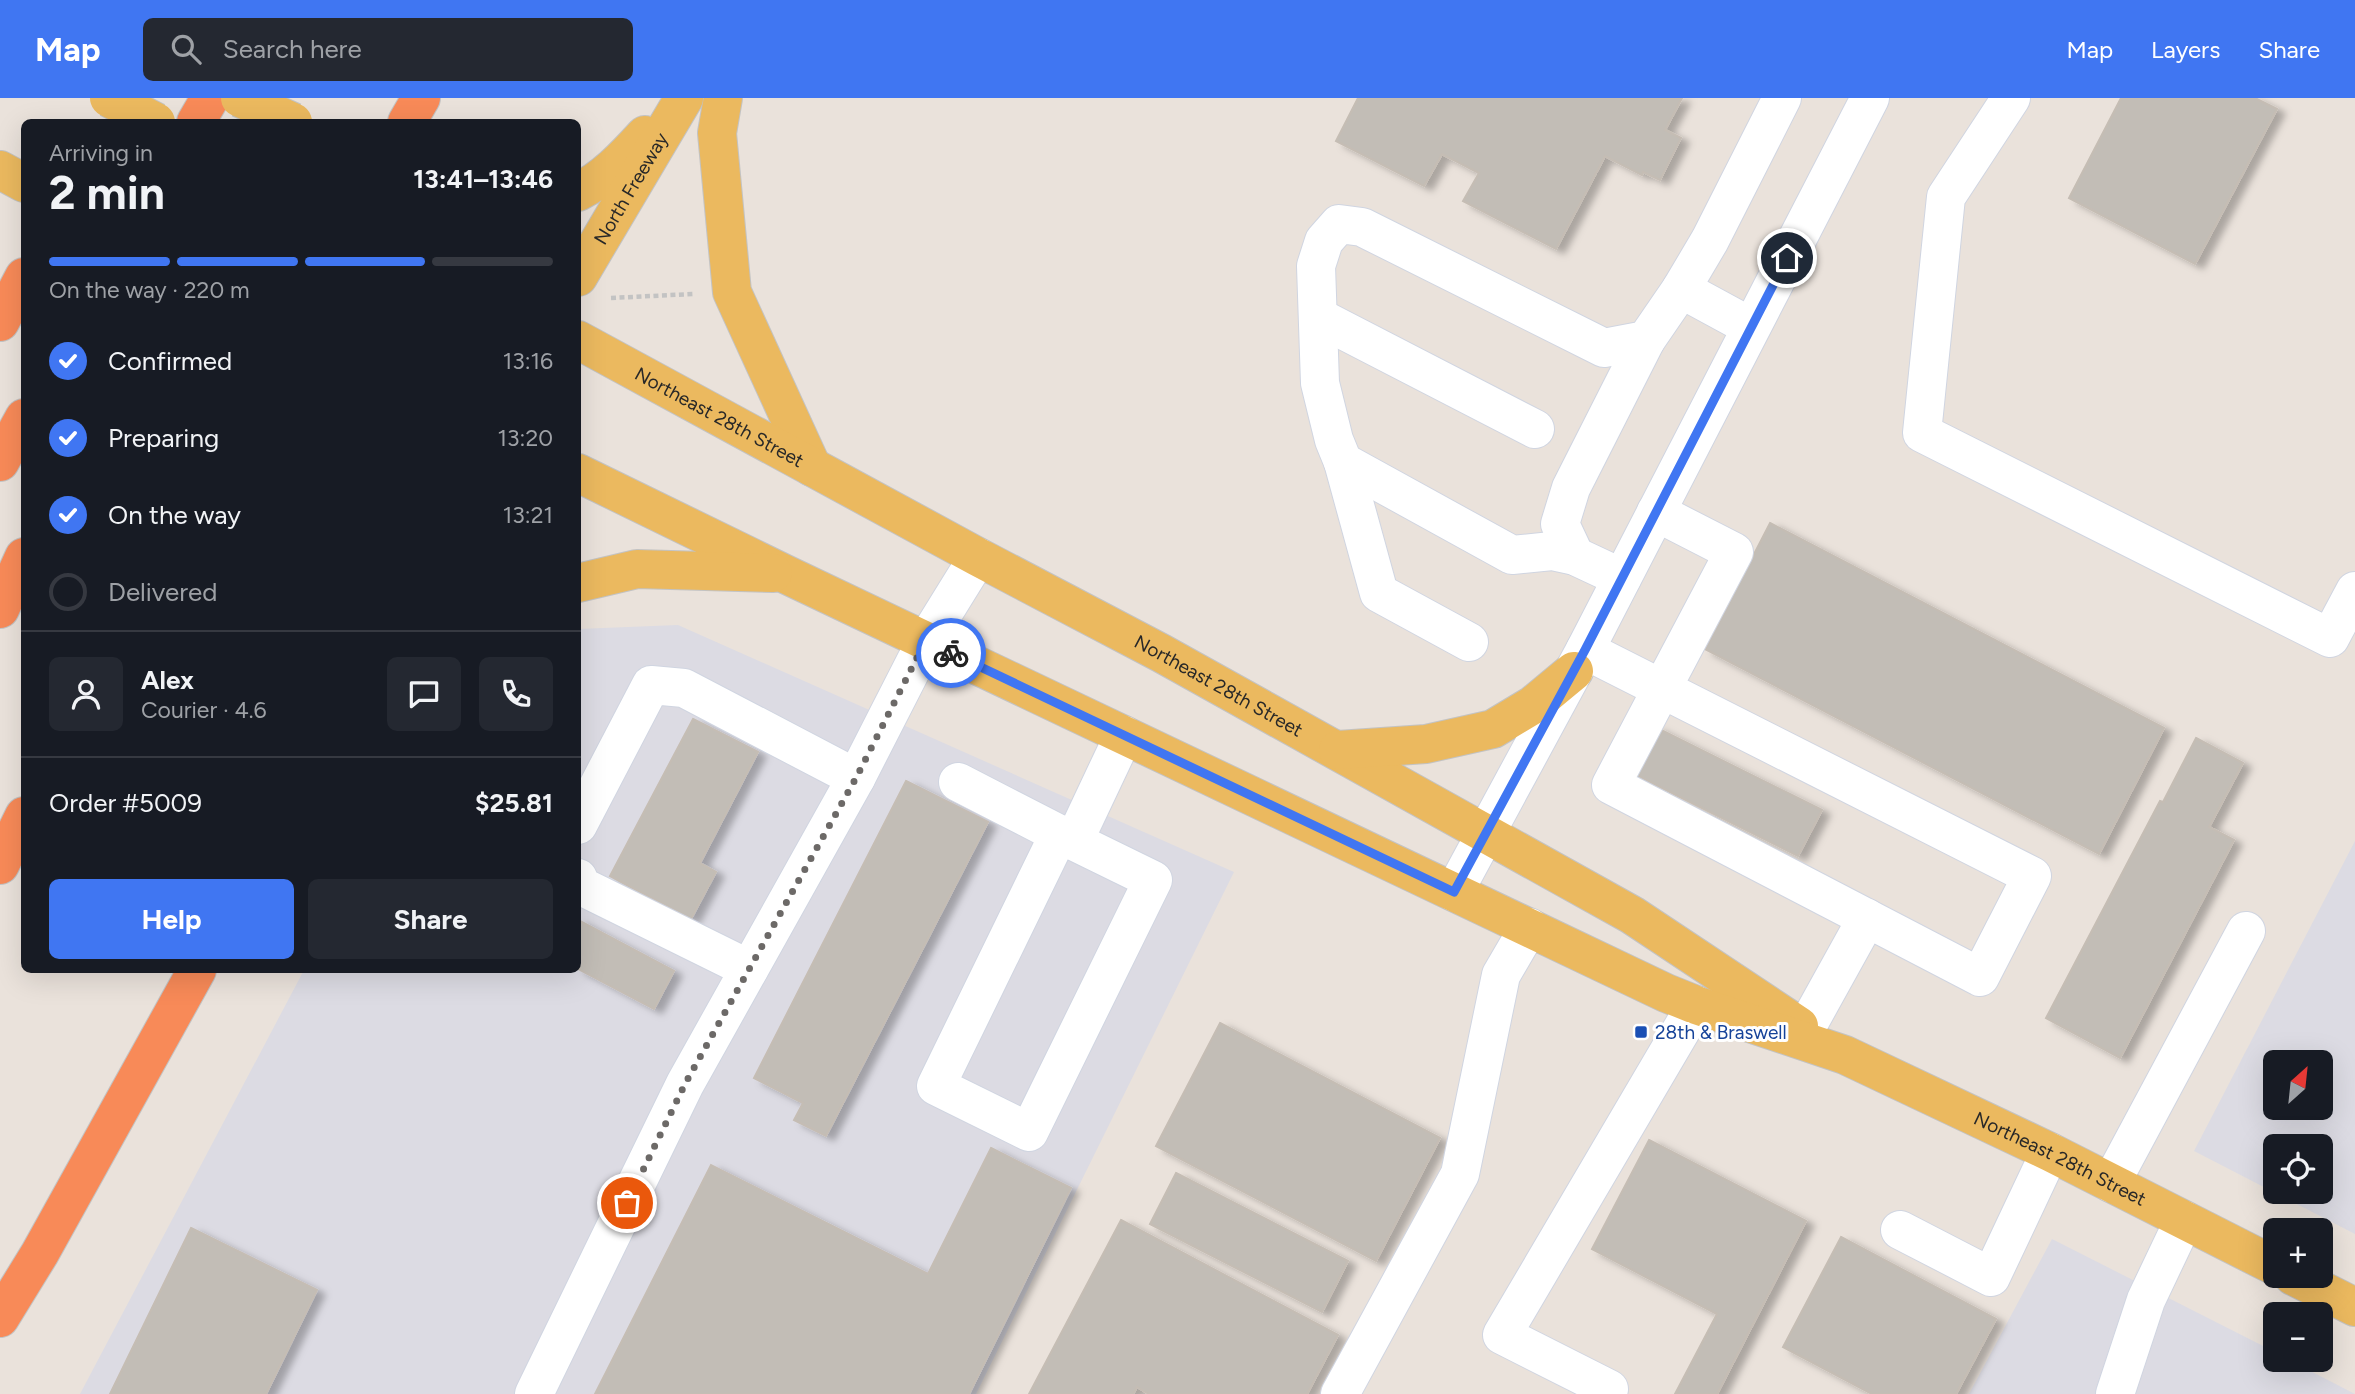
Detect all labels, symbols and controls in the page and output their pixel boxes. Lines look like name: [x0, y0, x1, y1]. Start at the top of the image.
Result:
search box: [143, 18, 633, 81]
text: Map: [35, 30, 101, 69]
icon: search: [167, 30, 205, 68]
text: Search here: [223, 33, 362, 65]
text: Map: [2066, 35, 2113, 64]
text: Layers: [2151, 35, 2220, 64]
text: Share: [2258, 35, 2320, 64]
street label: North Freeway: [588, 128, 672, 248]
text: Arriving in: [49, 139, 153, 167]
text: 13:41–13:46: [413, 163, 553, 195]
text: 2 min: [49, 165, 165, 221]
pin: [1757, 228, 1817, 288]
icon: home: [1768, 239, 1806, 277]
text: On the way · 220 m: [49, 276, 249, 304]
icon: check: [49, 342, 87, 380]
text: Confirmed: [108, 345, 232, 377]
text: 13:16: [503, 347, 553, 375]
street label: Northeast 28th Street: [631, 362, 808, 472]
icon: check: [49, 419, 87, 457]
text: Preparing: [108, 422, 219, 454]
text: 13:20: [498, 424, 553, 452]
icon: check: [49, 496, 87, 534]
text: On the way: [108, 499, 241, 531]
text: 13:21: [503, 501, 553, 529]
text: Delivered: [108, 576, 217, 608]
courier: [916, 618, 986, 688]
street label: Northeast 28th Street: [1131, 630, 1307, 741]
icon: bike: [932, 634, 970, 672]
button: person: [49, 657, 123, 731]
button: chat: [387, 657, 461, 731]
button: phone: [479, 657, 553, 731]
text: Alex: [141, 664, 194, 696]
text: Courier · 4.6: [141, 696, 267, 724]
text: Order #5009: [49, 787, 202, 819]
text: $25.81: [475, 787, 553, 819]
button: Help: [49, 879, 294, 959]
button: Share: [308, 879, 553, 959]
place label: 28th & Braswell: [1655, 1021, 1787, 1044]
marker: 28th & Braswell: [1633, 1024, 1649, 1040]
north arrow: [2263, 1050, 2333, 1120]
map controls: [2263, 1050, 2333, 1372]
street label: Northeast 28th Street: [1970, 1106, 2150, 1210]
button: locate: [2263, 1134, 2333, 1204]
pin: [597, 1173, 657, 1233]
icon: bag: [608, 1184, 646, 1222]
button: +: [2263, 1218, 2333, 1288]
button: −: [2263, 1302, 2333, 1372]

